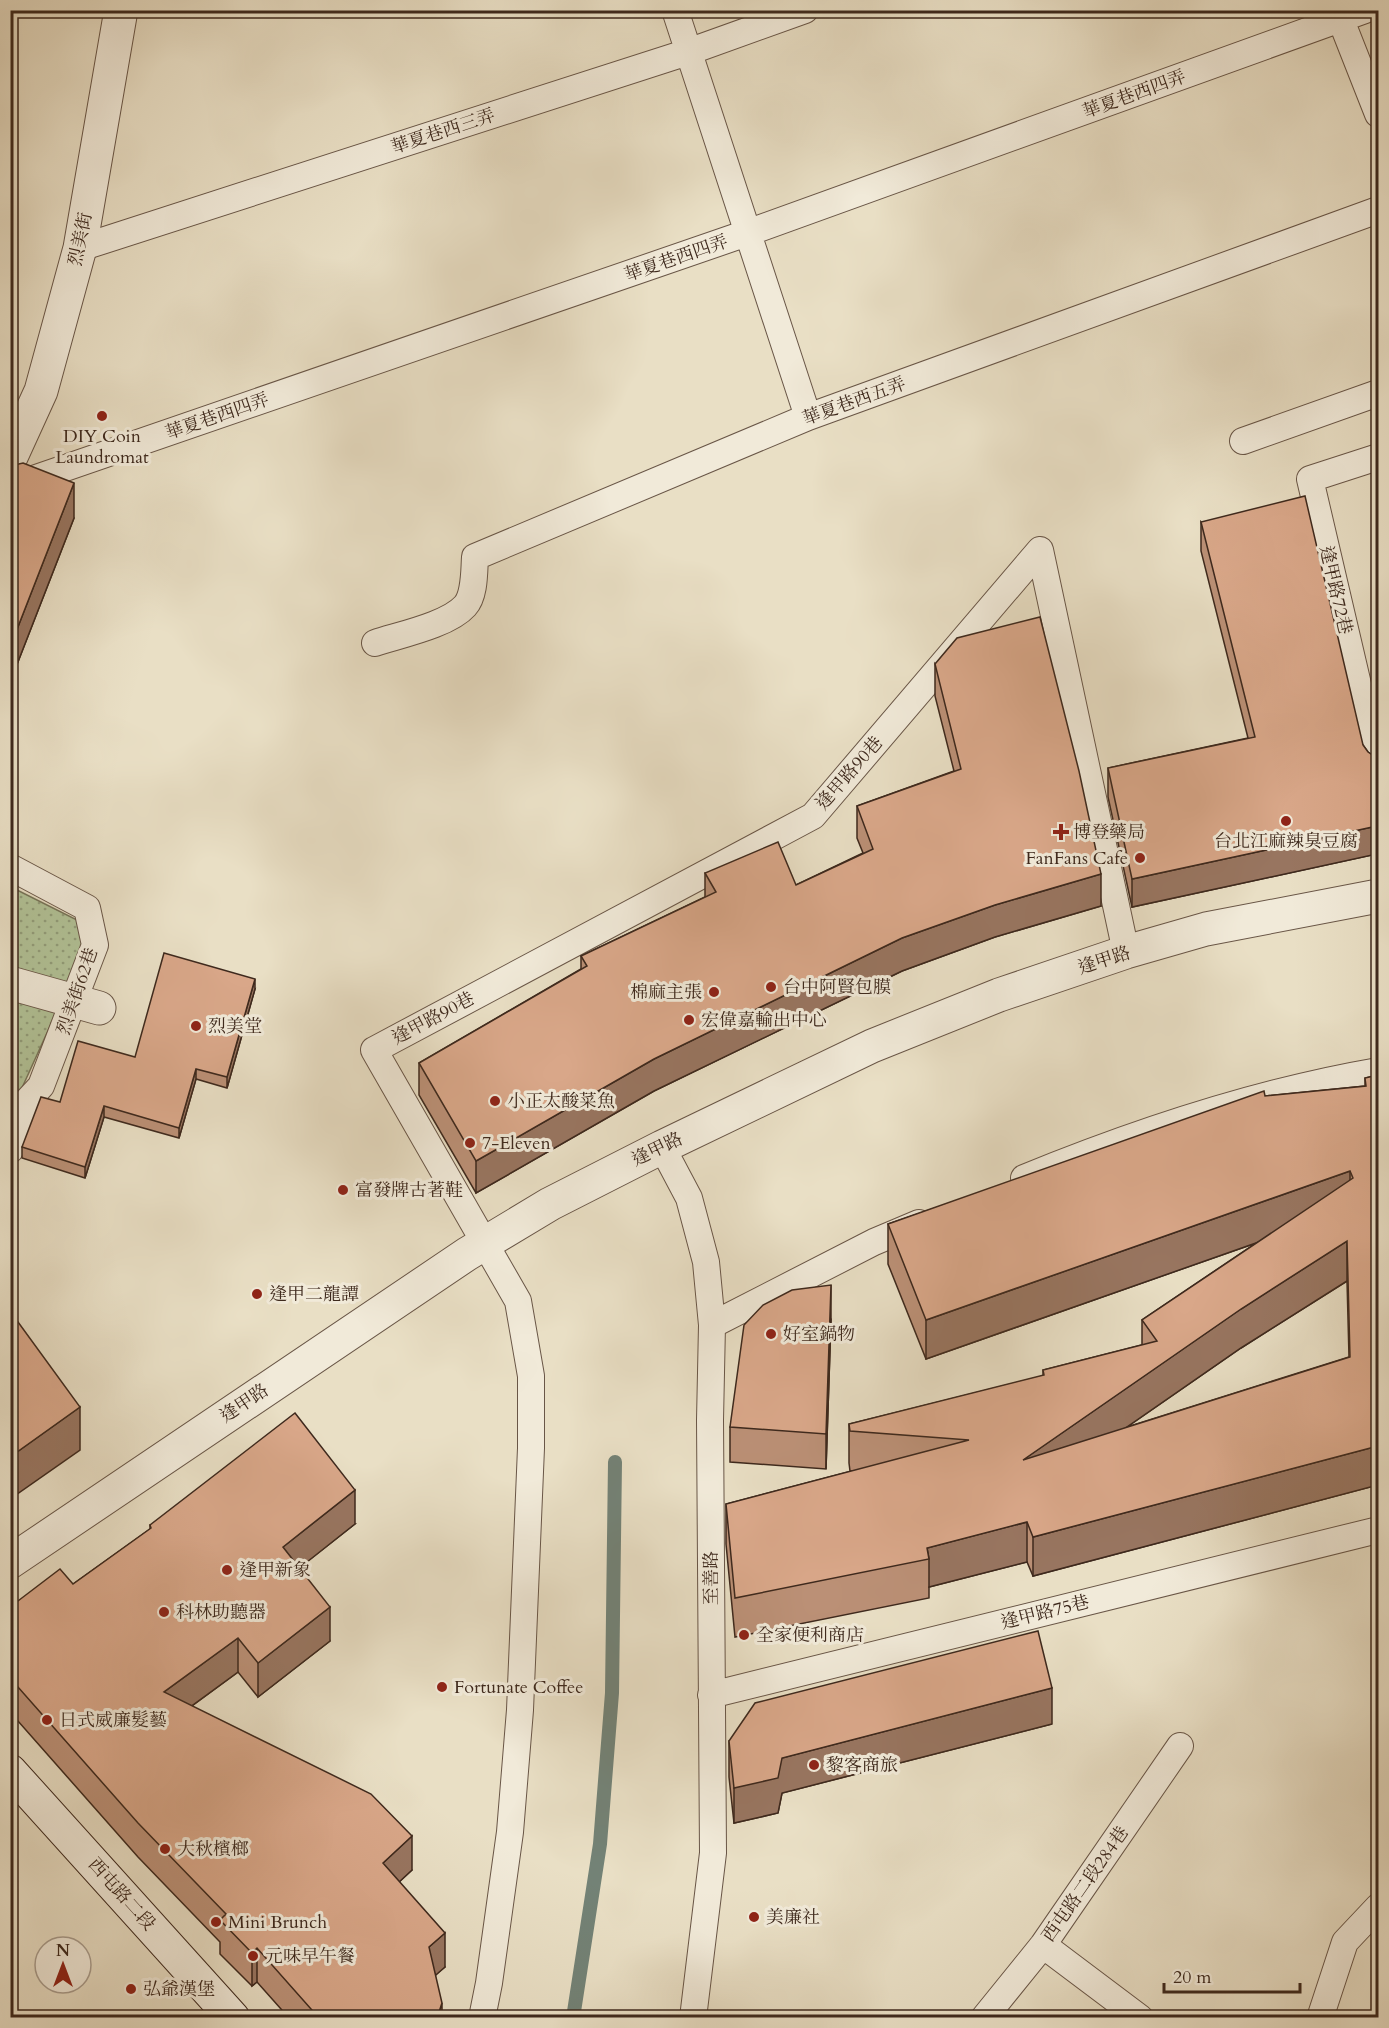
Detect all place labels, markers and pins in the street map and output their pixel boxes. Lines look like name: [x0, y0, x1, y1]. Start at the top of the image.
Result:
marker: DIY Coin Laundromat: [95, 409, 109, 423]
place label: DIY Coin Laundromat: [55, 424, 149, 470]
marker: 台北江麻辣臭豆腐: [1279, 814, 1293, 828]
place label: 博登藥局: [1073, 820, 1145, 845]
marker: 博登藥局: [1054, 825, 1068, 839]
place label: 台北江麻辣臭豆腐: [1214, 829, 1358, 854]
place label: FanFans Cafe: [1025, 846, 1128, 871]
marker: FanFans Cafe: [1133, 851, 1147, 865]
place label: 台中阿賢包膜: [783, 975, 891, 1000]
place label: 棉麻主張: [630, 980, 702, 1005]
marker: 台中阿賢包膜: [764, 980, 778, 994]
marker: 棉麻主張: [707, 985, 721, 999]
place label: 宏偉嘉輸出中心: [701, 1008, 827, 1033]
marker: 宏偉嘉輸出中心: [682, 1013, 696, 1027]
place label: 烈美堂: [208, 1014, 262, 1039]
marker: 烈美堂: [189, 1019, 203, 1033]
place label: 小正太酸菜魚: [507, 1089, 615, 1114]
marker: 小正太酸菜魚: [488, 1094, 502, 1108]
place label: 7-Eleven: [482, 1131, 551, 1156]
marker: 7-Eleven: [463, 1136, 477, 1150]
place label: 富發牌古著鞋: [355, 1178, 463, 1203]
marker: 富發牌古著鞋: [336, 1183, 350, 1197]
place label: 逢甲二龍譚: [269, 1282, 359, 1307]
marker: 逢甲二龍譚: [250, 1287, 264, 1301]
place label: 好室鍋物: [783, 1322, 855, 1347]
marker: 好室鍋物: [764, 1327, 778, 1341]
place label: 逢甲新象: [239, 1558, 311, 1583]
marker: 逢甲新象: [220, 1563, 234, 1577]
place label: 科林助聽器: [176, 1600, 266, 1625]
marker: 科林助聽器: [157, 1605, 171, 1619]
place label: 全家便利商店: [756, 1623, 864, 1648]
marker: 全家便利商店: [737, 1628, 751, 1642]
place label: Fortunate Coffee: [454, 1675, 583, 1700]
marker: Fortunate Coffee: [435, 1680, 449, 1694]
place label: 日式威廉髮藝: [59, 1708, 167, 1733]
marker: 日式威廉髮藝: [40, 1713, 54, 1727]
place label: 黎客商旅: [826, 1753, 898, 1778]
marker: 黎客商旅: [807, 1758, 821, 1772]
place label: 大秋檳榔: [177, 1837, 249, 1862]
marker: 大秋檳榔: [158, 1842, 172, 1856]
place label: 美廉社: [766, 1905, 820, 1930]
place label: Mini Brunch: [228, 1910, 327, 1935]
marker: 美廉社: [747, 1910, 761, 1924]
marker: Mini Brunch: [209, 1915, 223, 1929]
place label: 元味早午餐: [265, 1944, 355, 1969]
marker: 元味早午餐: [246, 1949, 260, 1963]
place label: 弘爺漢堡: [143, 1977, 215, 2002]
marker: 弘爺漢堡: [124, 1982, 138, 1996]

